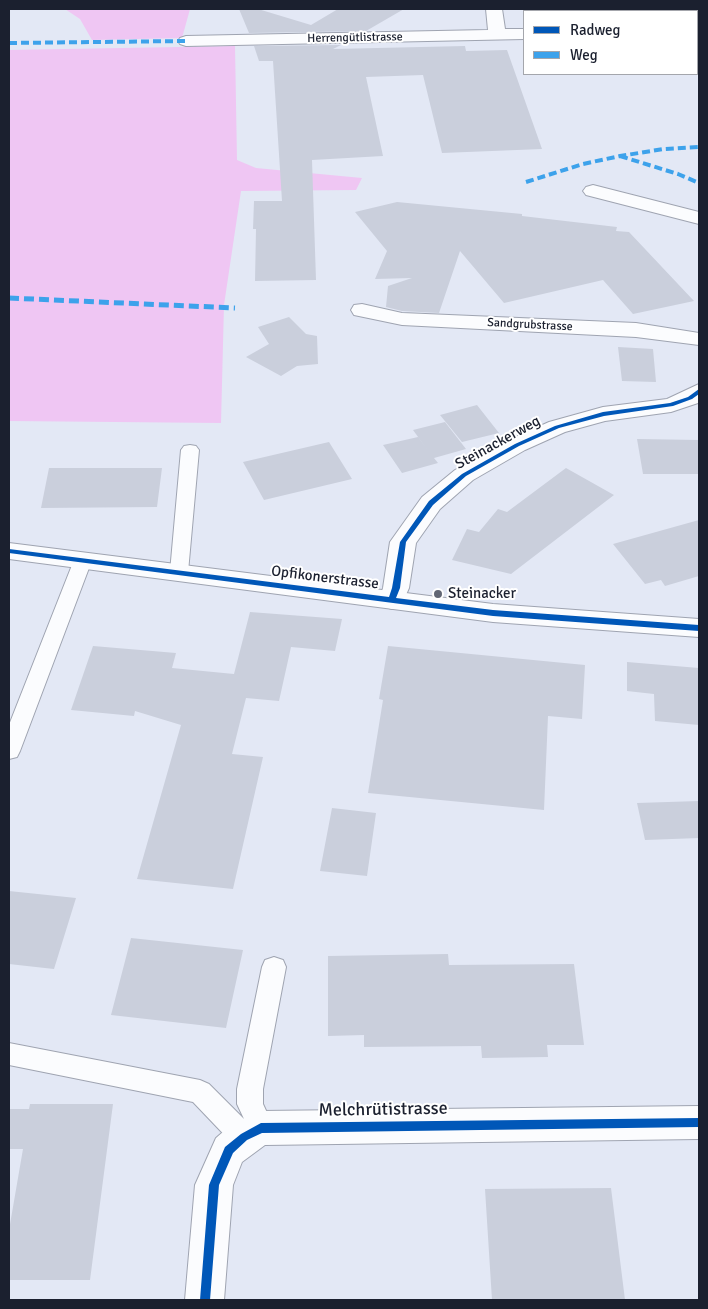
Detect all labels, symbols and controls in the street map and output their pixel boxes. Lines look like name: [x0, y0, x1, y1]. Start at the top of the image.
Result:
legend: [523, 10, 698, 75]
text: Radweg: [570, 21, 620, 39]
street label: Herrengütlistrasse: [307, 30, 403, 46]
text: Weg: [570, 46, 598, 64]
street label: Sandgrubstrasse: [487, 316, 573, 334]
street label: Steinackerweg: [452, 412, 544, 474]
street label: Opfikonerstrasse: [270, 562, 380, 594]
place label: Steinacker: [448, 585, 516, 603]
marker: Steinacker: [432, 588, 444, 600]
street label: Melchrütistrasse: [318, 1098, 448, 1122]

